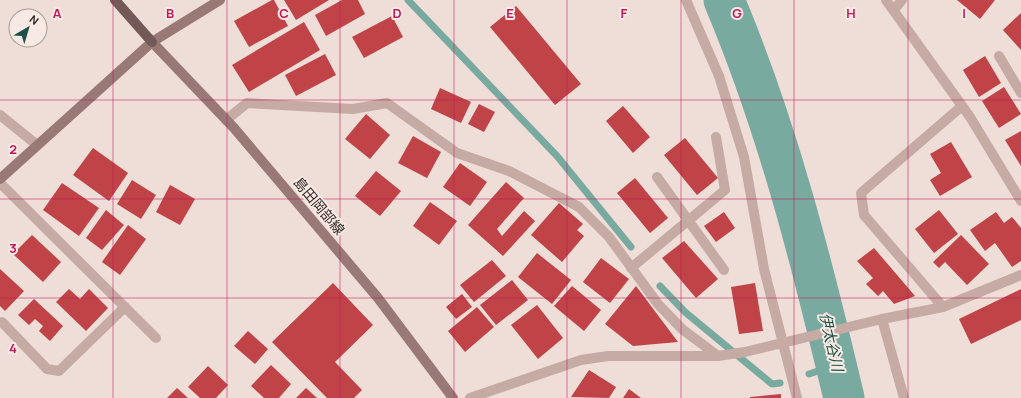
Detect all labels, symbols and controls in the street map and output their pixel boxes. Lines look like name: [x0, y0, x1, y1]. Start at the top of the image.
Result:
text: A: [53, 4, 62, 22]
text: B: [166, 4, 174, 22]
text: C: [279, 4, 289, 22]
text: D: [392, 4, 402, 22]
text: E: [506, 4, 514, 22]
text: F: [621, 4, 628, 22]
text: G: [732, 4, 742, 22]
text: H: [846, 4, 856, 22]
text: I: [962, 4, 966, 22]
north arrow: [8, 8, 48, 48]
text: N: [27, 11, 42, 28]
text: 2: [9, 140, 17, 158]
street label: 島田岡部線: [290, 173, 349, 239]
text: 3: [9, 239, 17, 257]
water label: 伊太谷川: [815, 310, 849, 375]
text: 4: [9, 339, 17, 357]

